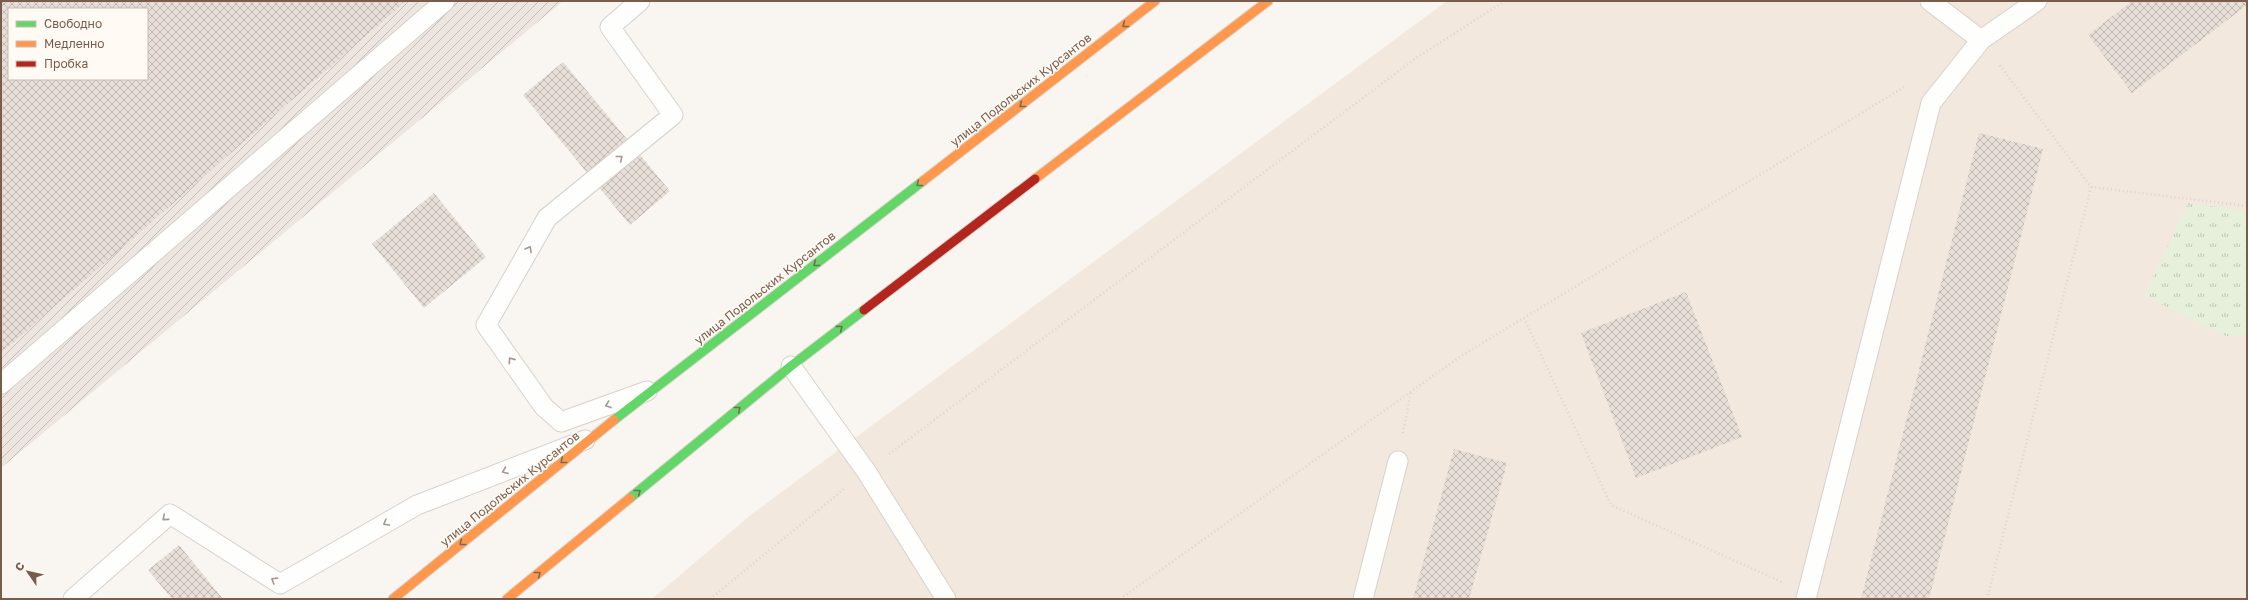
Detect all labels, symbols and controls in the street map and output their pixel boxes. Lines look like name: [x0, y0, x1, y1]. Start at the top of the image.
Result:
legend: [8, 8, 148, 80]
text: Свободно: [44, 16, 102, 31]
one-way arrow: [1122, 20, 1129, 27]
street label: улица Подольских Курсантов: [947, 30, 1094, 149]
text: Медленно: [44, 36, 104, 51]
text: Пробка: [44, 56, 88, 71]
one-way arrow: [1019, 100, 1026, 107]
one-way arrow: [615, 156, 622, 163]
one-way arrow: [917, 180, 924, 187]
street label: улица Подольских Курсантов: [691, 228, 838, 347]
one-way arrow: [525, 246, 532, 253]
one-way arrow: [814, 259, 821, 266]
one-way arrow: [836, 325, 843, 333]
one-way arrow: [508, 357, 516, 364]
one-way arrow: [604, 400, 611, 409]
one-way arrow: [734, 407, 741, 414]
street label: улица Подольских Курсантов: [437, 428, 582, 549]
one-way arrow: [561, 456, 568, 463]
one-way arrow: [501, 466, 508, 474]
one-way arrow: [633, 489, 640, 496]
one-way arrow: [162, 514, 169, 521]
one-way arrow: [383, 518, 390, 525]
one-way arrow: [460, 538, 467, 545]
north arrow: [8, 552, 48, 592]
text: С: [12, 559, 27, 573]
one-way arrow: [533, 572, 540, 579]
one-way arrow: [271, 577, 278, 585]

